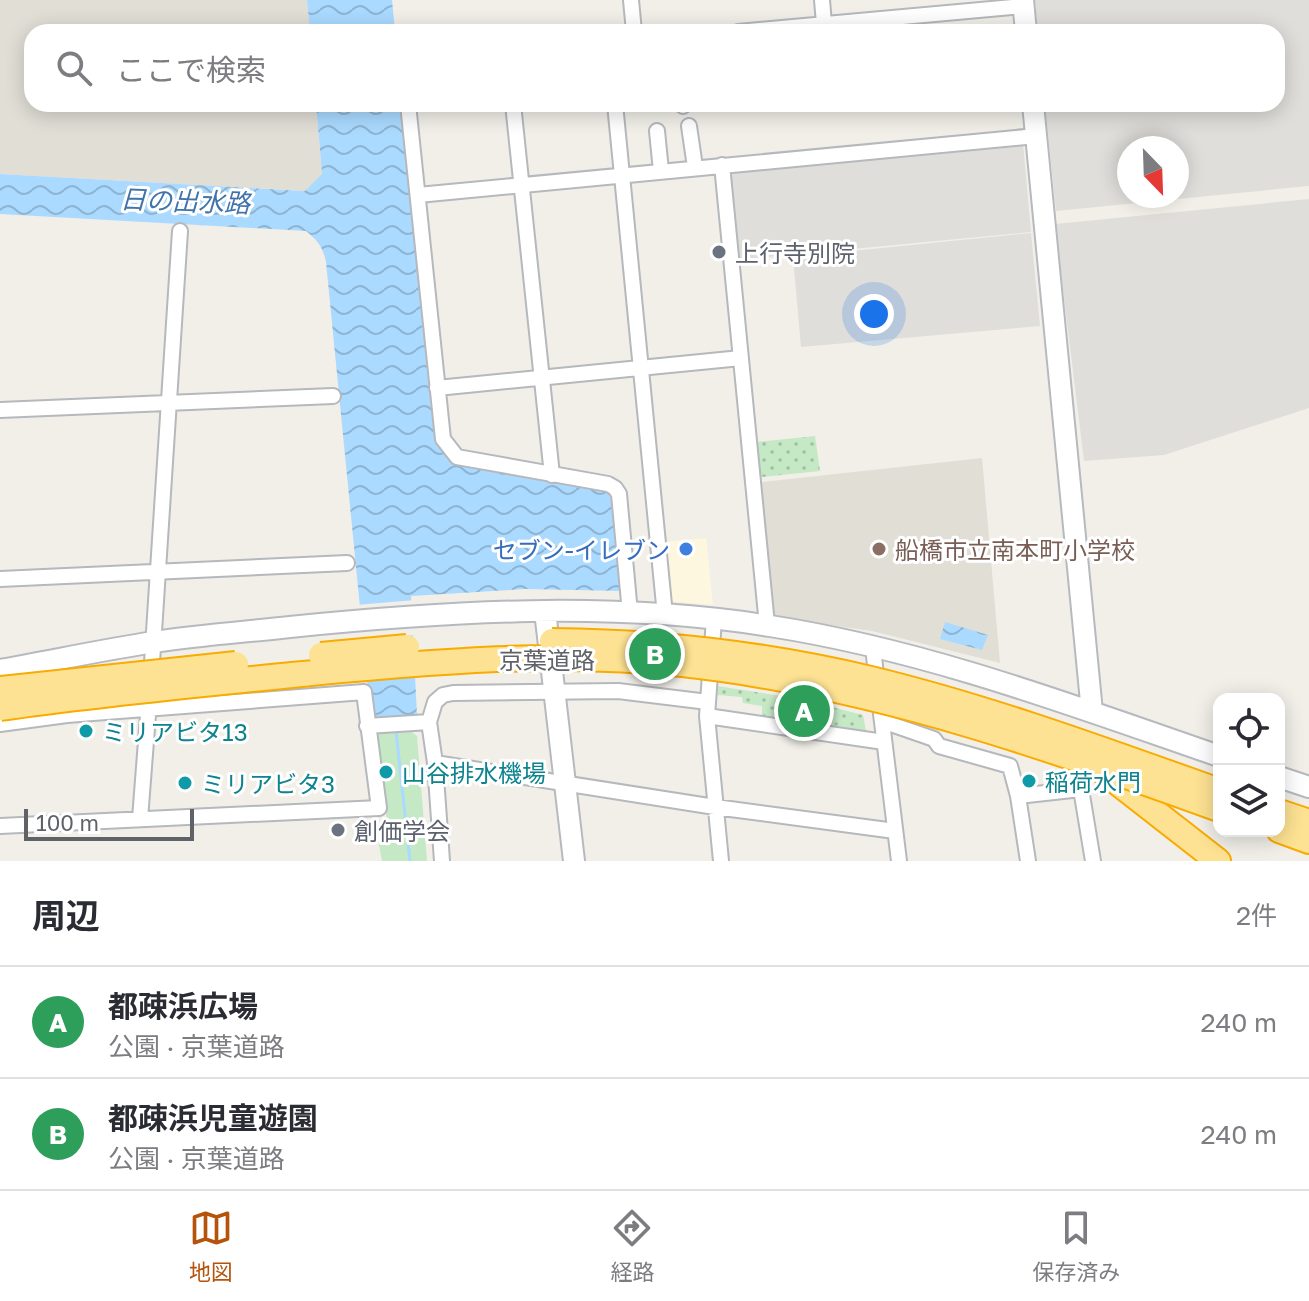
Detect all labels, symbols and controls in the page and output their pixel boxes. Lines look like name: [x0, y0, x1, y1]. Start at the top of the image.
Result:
search box: [24, 24, 1285, 112]
icon: search: [52, 46, 96, 90]
text: ここで検索: [116, 52, 266, 88]
north arrow: [1117, 136, 1189, 208]
water label: 日の出水路: [119, 183, 252, 219]
place label: 上行寺別院: [735, 238, 855, 267]
marker: 上行寺別院: [710, 243, 728, 261]
your location: [854, 294, 894, 334]
place label: セブン-イレブン: [493, 535, 670, 564]
place label: 船橋市立南本町小学校: [895, 535, 1135, 564]
marker: セブン-イレブン: [677, 540, 695, 558]
marker: 船橋市立南本町小学校: [870, 540, 888, 558]
pin: B: [629, 624, 681, 684]
street label: 京葉道路: [499, 645, 595, 674]
pin: A: [778, 681, 830, 741]
map controls: [1213, 693, 1285, 837]
button: locate: [1213, 693, 1285, 765]
place label: ミリアビタ13: [102, 717, 248, 746]
marker: ミリアビタ13: [77, 722, 95, 740]
place label: 山谷排水機場: [402, 758, 546, 787]
marker: 山谷排水機場: [377, 763, 395, 781]
button: layers: [1213, 765, 1285, 837]
place label: 稲荷水門: [1045, 767, 1141, 796]
place label: ミリアビタ3: [201, 769, 335, 798]
marker: 稲荷水門: [1020, 772, 1038, 790]
marker: ミリアビタ3: [176, 774, 194, 792]
scale bar: [24, 805, 194, 841]
text: 100 m: [36, 809, 99, 836]
place label: 創価学会: [354, 816, 450, 845]
marker: 創価学会: [329, 821, 347, 839]
text: 周辺: [32, 895, 100, 935]
text: 2件: [1236, 900, 1277, 931]
text: 都疎浜広場: [108, 988, 258, 1024]
text: A: [49, 1007, 67, 1038]
text: 240 m: [1200, 1007, 1277, 1038]
text: 公園 · 京葉道路: [108, 1031, 285, 1062]
text: 都疎浜児童遊園: [108, 1100, 318, 1136]
text: B: [49, 1119, 67, 1150]
text: 240 m: [1200, 1119, 1277, 1150]
text: 公園 · 京葉道路: [108, 1143, 285, 1174]
tab: 地図: [189, 1206, 233, 1286]
tab: 経路: [610, 1206, 654, 1286]
tab: 保存済み: [1032, 1206, 1120, 1286]

